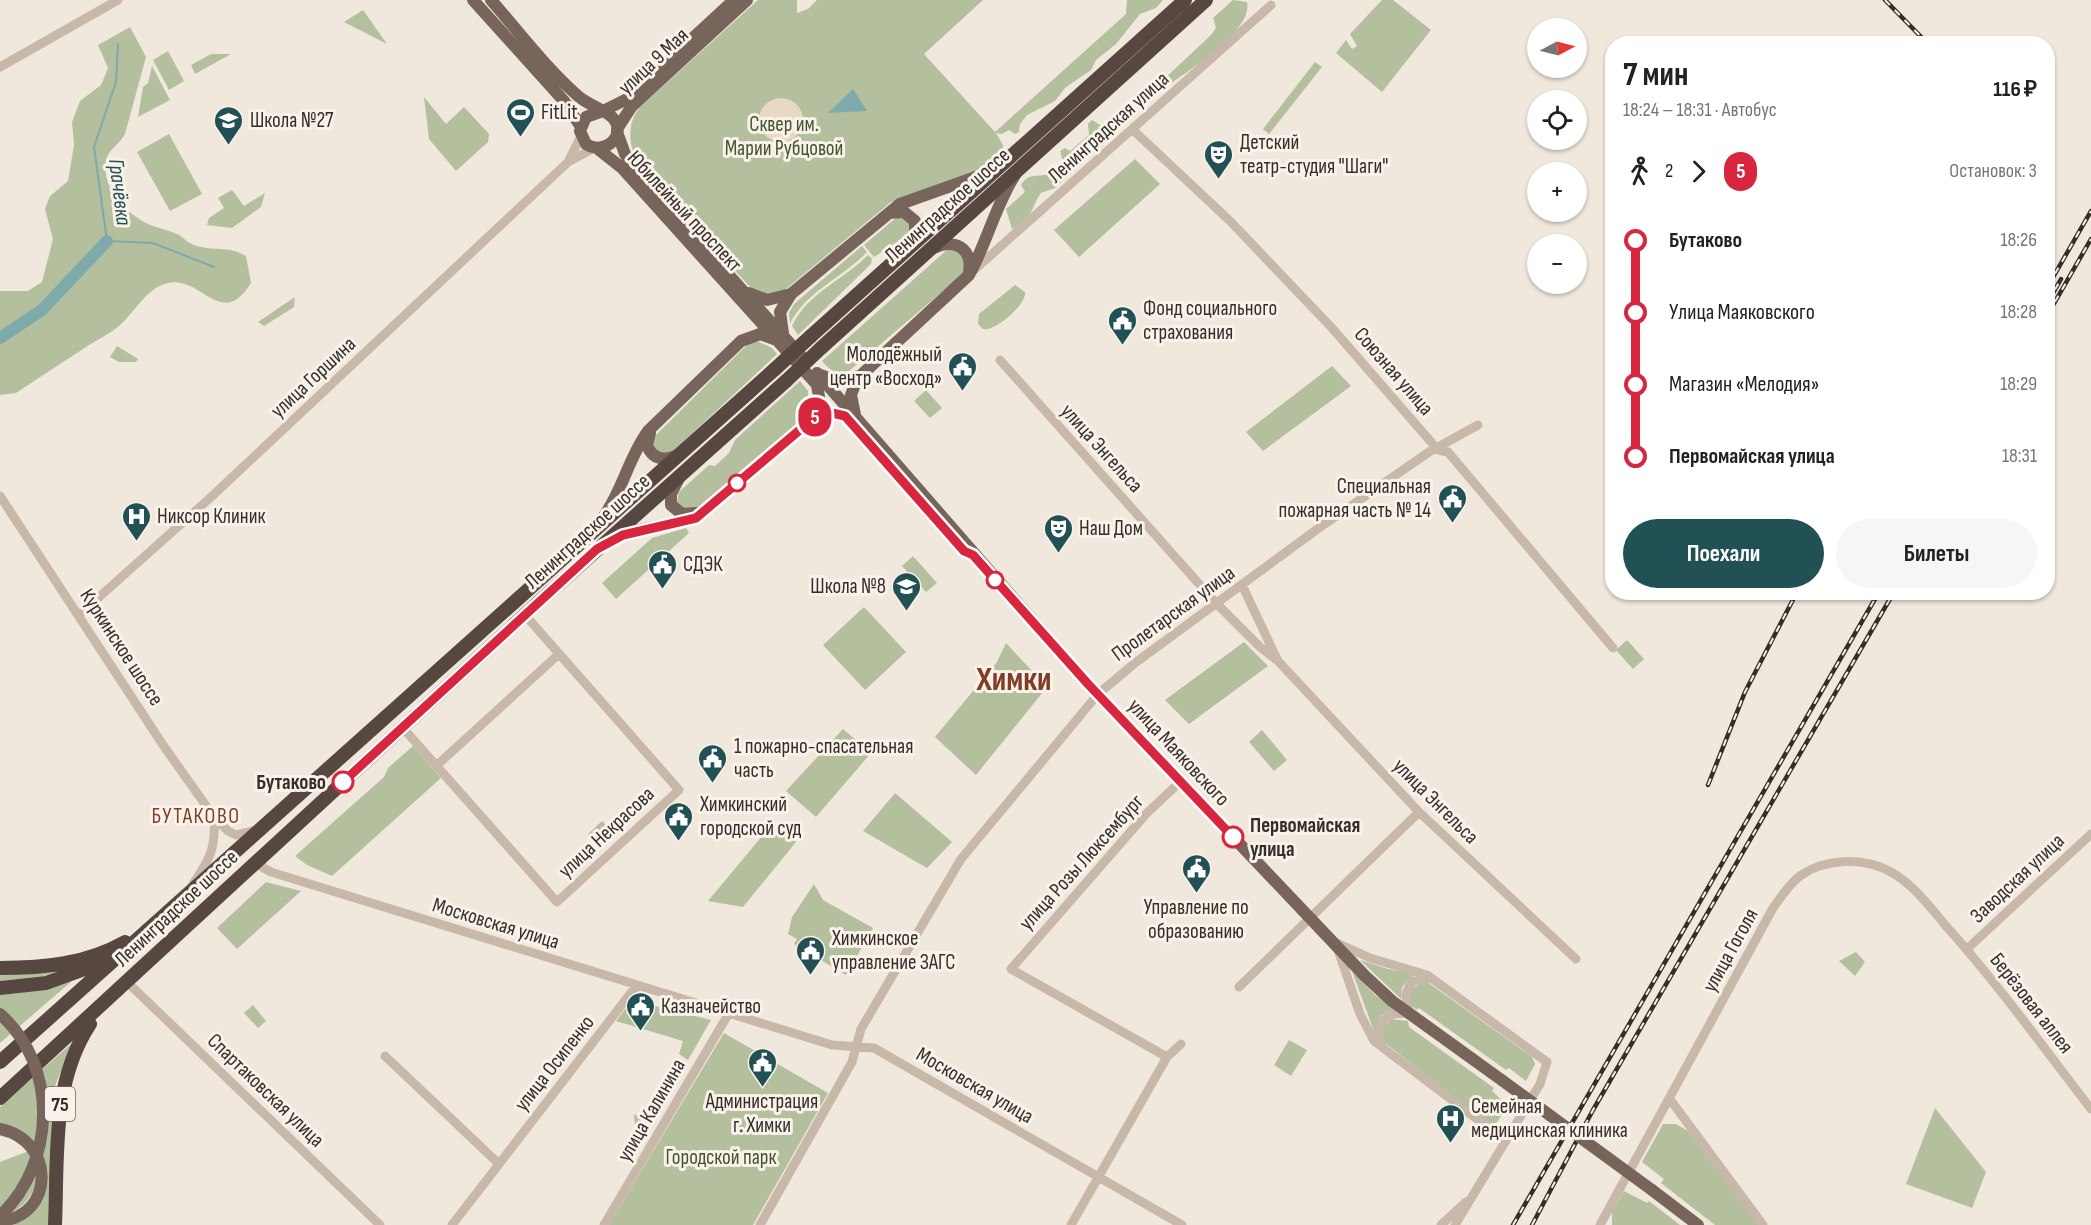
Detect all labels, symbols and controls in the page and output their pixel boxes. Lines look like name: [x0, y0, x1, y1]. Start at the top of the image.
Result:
north arrow: [1527, 18, 1587, 78]
map controls: [1527, 18, 1587, 294]
street label: улица 9 Мая: [613, 23, 693, 100]
text: 7 мин: [1623, 55, 1688, 95]
street label: Ленинградская улица: [1043, 67, 1174, 188]
text: 116 ₽: [1993, 76, 2037, 103]
button: locate: [1527, 90, 1587, 150]
sports icon: FitLit: [504, 96, 536, 138]
text: 18:24 – 18:31 · Автобус: [1623, 98, 1777, 122]
place label: FitLit: [541, 100, 578, 125]
school or university icon: Школа №27: [213, 104, 245, 146]
place label: Школа №27: [250, 108, 334, 133]
park label: Сквер им. Марии Рубцовой: [725, 112, 843, 161]
place label: Детский театр-студия "Шаги": [1240, 130, 1388, 179]
theatre icon: Детский театр-студия "Шаги": [1203, 138, 1235, 180]
street label: Ленинградское шоссе: [880, 143, 1015, 268]
street label: Юбилейный проспект: [622, 146, 747, 277]
icon: walk: [1623, 155, 1656, 188]
icon: forward: [1682, 155, 1715, 188]
water label: Грачёвка: [102, 157, 137, 227]
text: 2: [1665, 159, 1673, 183]
text: 5: [1736, 159, 1745, 184]
text: Остановок: 3: [1949, 159, 2037, 183]
button: +: [1527, 162, 1587, 222]
text: Бутаково: [1669, 227, 1742, 254]
text: 18:26: [2000, 228, 2037, 252]
button: −: [1527, 234, 1587, 294]
place label: Фонд социального страхования: [1143, 296, 1277, 345]
text: Улица Маяковского: [1669, 299, 1815, 326]
text: 18:28: [2000, 300, 2037, 324]
public building icon: Фонд социального страхования: [1106, 304, 1138, 346]
street label: Союзная улица: [1349, 322, 1439, 420]
street label: улица Горшина: [266, 332, 361, 423]
place label: Молодёжный центр «Восход»: [830, 342, 942, 391]
public building icon: Молодёжный центр «Восход»: [947, 350, 979, 392]
text: Магазин «Мелодия»: [1669, 371, 1819, 398]
text: 18:29: [2000, 372, 2037, 396]
line badge: 5: [796, 398, 834, 436]
street label: улица Энгельса: [1055, 399, 1148, 498]
text: 5: [810, 405, 820, 430]
text: Первомайская улица: [1669, 443, 1835, 470]
text: 18:31: [2002, 444, 2037, 468]
street label: Ленинградское шоссе: [520, 469, 655, 594]
unlabelled marker: [728, 474, 746, 492]
place label: Специальная пожарная часть № 14: [1279, 474, 1431, 523]
public building icon: Специальная пожарная часть № 14: [1436, 482, 1468, 524]
hospital icon: Никсор Клиник: [120, 500, 152, 542]
place label: Никсор Клиник: [157, 504, 265, 529]
theatre icon: Наш Дом: [1042, 512, 1074, 554]
place label: Наш Дом: [1079, 516, 1143, 541]
button: Поехали: [1623, 519, 1824, 588]
button: Билеты: [1836, 519, 2037, 588]
public building icon: СДЭК: [646, 548, 678, 590]
place label: СДЭК: [683, 552, 723, 577]
street label: Пролетарская улица: [1107, 560, 1240, 667]
school or university icon: Школа №8: [891, 570, 923, 612]
unlabelled marker: [986, 571, 1004, 589]
place label: Школа №8: [810, 574, 886, 599]
street label: Куркинское шоссе: [74, 584, 169, 710]
district label: Химки: [975, 660, 1052, 700]
street label: улица Маяковского: [1122, 693, 1235, 811]
place label: 1 пожарно-спасательная часть: [734, 734, 913, 783]
public building icon: 1 пожарно-спасательная часть: [697, 742, 729, 784]
street label: улица Энгельса: [1388, 753, 1484, 849]
place label: Бутаково: [256, 770, 326, 795]
marker: Бутаково: [332, 771, 354, 793]
street label: улица Некрасова: [553, 782, 659, 883]
street label: улица Розы Люксембург: [1014, 789, 1149, 935]
place label: Химкинский городской суд: [699, 792, 802, 841]
public building icon: Химкинский городской суд: [663, 800, 695, 842]
district label: БУТАКОВО: [151, 803, 241, 830]
place label: Первомайская улица: [1250, 813, 1360, 862]
marker: Первомайская улица: [1222, 826, 1244, 848]
street label: Заводская улица: [1965, 828, 2070, 928]
street label: Ленинградское шоссе: [109, 845, 243, 972]
public building icon: Управление по образованию: [1180, 852, 1212, 894]
street label: Московская улица: [429, 892, 562, 955]
place label: Управление по образованию: [1143, 895, 1249, 944]
street label: улица Гоголя: [1697, 904, 1764, 996]
place label: Химкинское управление ЗАГС: [831, 926, 956, 975]
public building icon: Химкинское управление ЗАГС: [795, 934, 827, 976]
street label: Берёзовая аллея: [1985, 948, 2079, 1059]
public building icon: Казначейство: [624, 990, 656, 1032]
place label: Казначейство: [661, 994, 761, 1019]
street label: улица Осипенко: [509, 1010, 600, 1116]
street label: Спартаковская улица: [202, 1028, 329, 1152]
street label: Московская улица: [912, 1042, 1038, 1129]
public building icon: Администрация г. Химки: [746, 1046, 778, 1088]
street label: улица Калинина: [612, 1055, 691, 1166]
road number: 75: [45, 1087, 75, 1121]
place label: Администрация г. Химки: [705, 1089, 818, 1138]
place label: Семейная медицинская клиника: [1471, 1094, 1628, 1143]
hospital icon: Семейная медицинская клиника: [1434, 1102, 1466, 1144]
park label: Городской парк: [666, 1145, 776, 1170]

